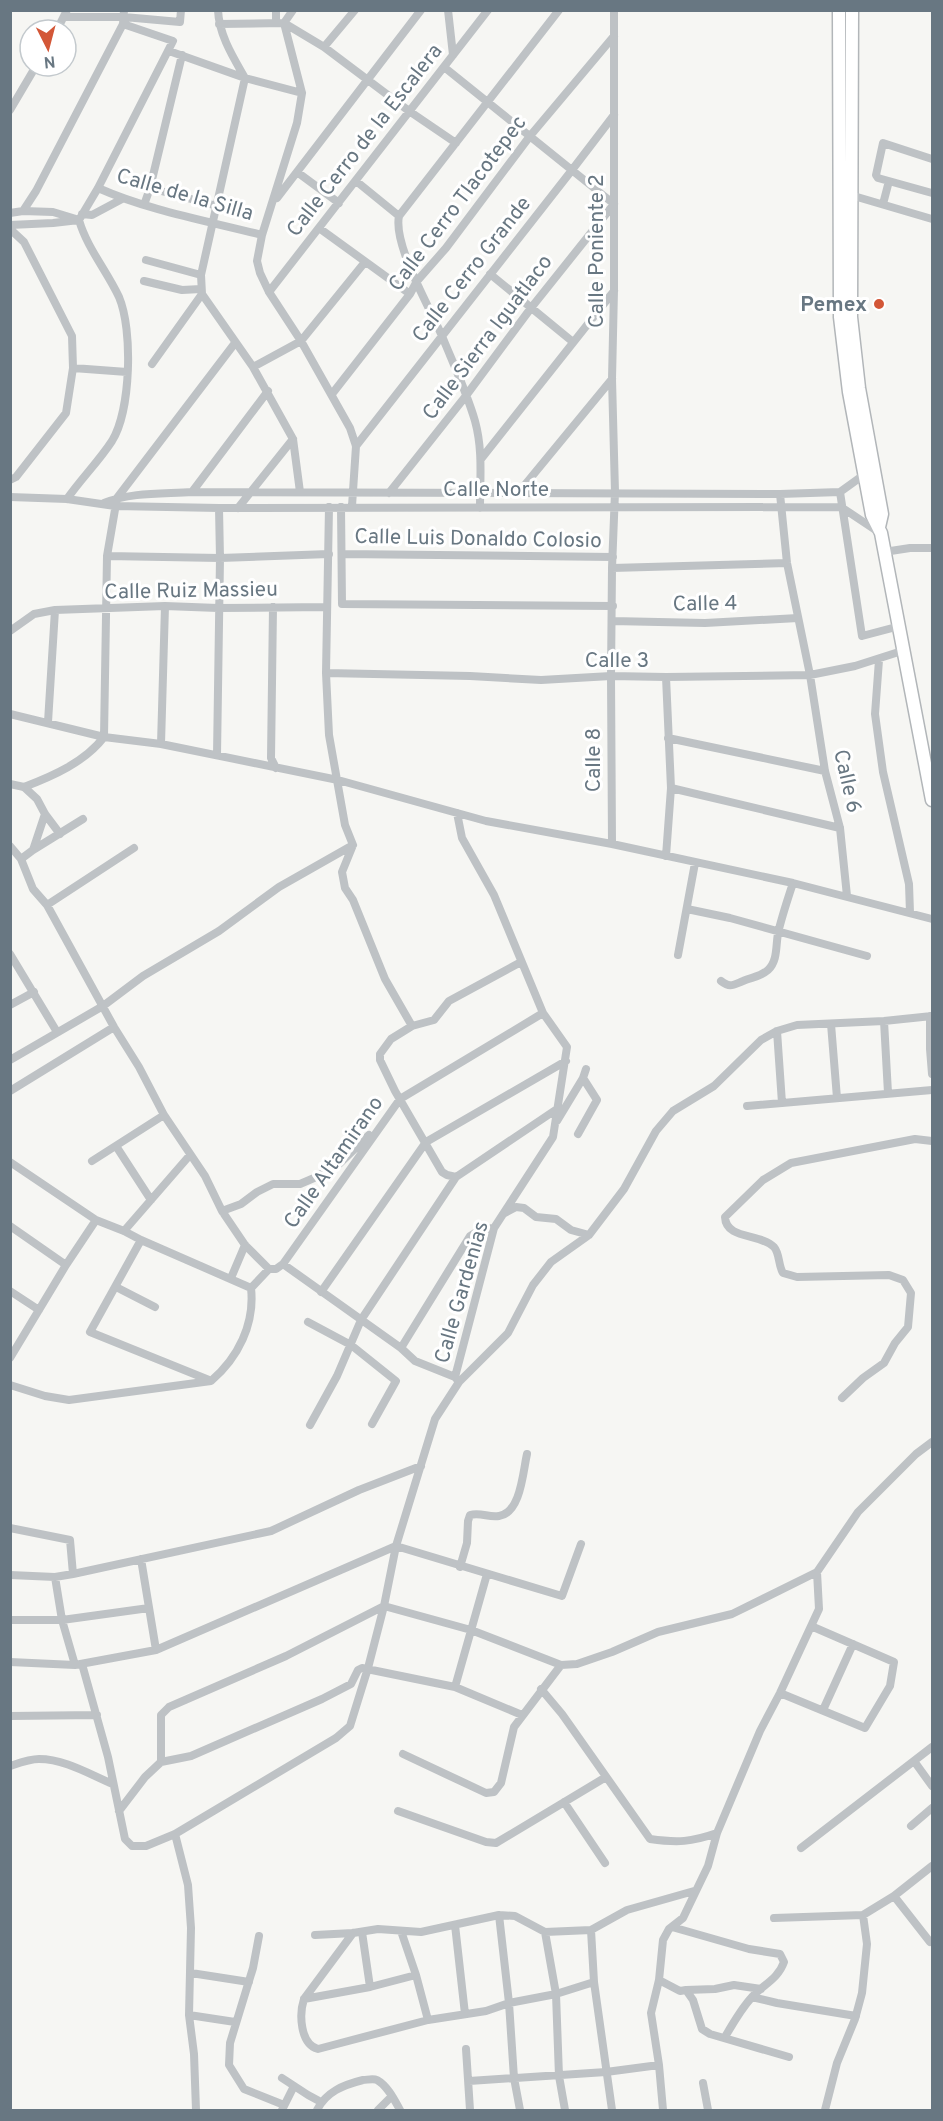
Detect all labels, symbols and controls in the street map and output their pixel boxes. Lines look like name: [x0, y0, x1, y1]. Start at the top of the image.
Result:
north arrow: [18, 18, 78, 78]
street label: Calle Cerro de la Escalera: [281, 39, 449, 243]
text: N: [43, 50, 56, 71]
street label: Calle Cerro Tlacotepec: [383, 111, 533, 297]
street label: Calle de la Silla: [113, 163, 256, 228]
street label: Calle Poniente 2: [584, 174, 611, 328]
street label: Calle Cerro Grande: [407, 191, 538, 348]
street label: Calle Sierra Iguatlaco: [417, 250, 559, 426]
place label: Pemex: [800, 292, 867, 319]
marker: Pemex: [872, 297, 886, 311]
street label: Calle Norte: [443, 477, 549, 504]
street label: Calle Luis Donaldo Colosio: [354, 524, 602, 555]
street label: Calle Ruiz Massieu: [104, 576, 278, 607]
street label: Calle 4: [672, 590, 738, 619]
street label: Calle 3: [585, 648, 649, 675]
street label: Calle 8: [581, 728, 608, 792]
street label: Calle 6: [826, 747, 867, 816]
street label: Calle Altamirano: [278, 1091, 390, 1234]
street label: Calle Gardenias: [429, 1218, 496, 1367]

